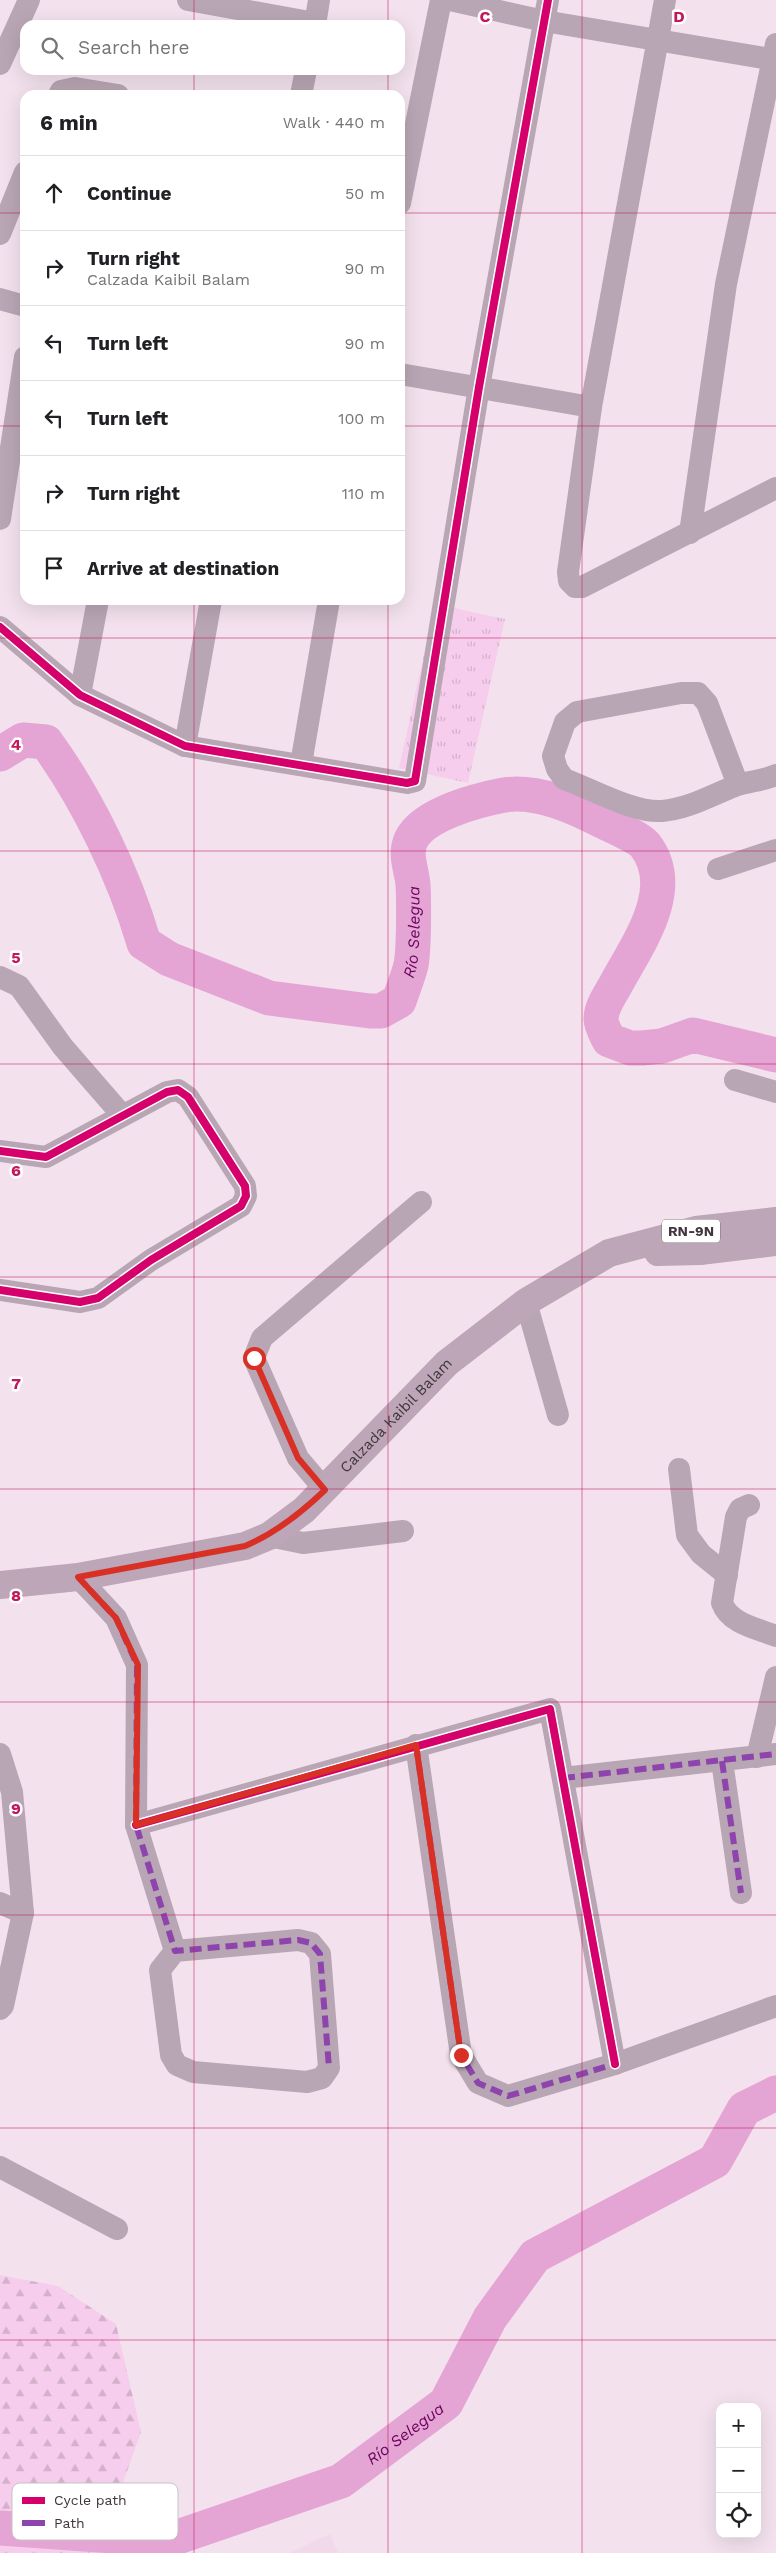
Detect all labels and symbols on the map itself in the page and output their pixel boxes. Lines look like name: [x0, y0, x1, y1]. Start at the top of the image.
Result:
text: C: [480, 7, 491, 26]
text: D: [673, 7, 685, 26]
text: 4: [11, 735, 21, 754]
water label: Río Selegua: [398, 886, 423, 980]
text: 5: [11, 948, 21, 967]
text: 6: [11, 1161, 21, 1180]
road number: RN-9N: [662, 1220, 720, 1242]
route start: [243, 1347, 266, 1370]
street label: Calzada Kaibil Balam: [336, 1354, 456, 1476]
text: 7: [11, 1374, 21, 1393]
text: 8: [11, 1586, 21, 1605]
text: 9: [11, 1799, 21, 1818]
route end: [450, 2044, 473, 2067]
water label: Río Selegua: [363, 2398, 448, 2468]
legend: [12, 2483, 178, 2540]
text: Cycle path: [54, 2492, 127, 2508]
text: Path: [54, 2515, 85, 2531]

